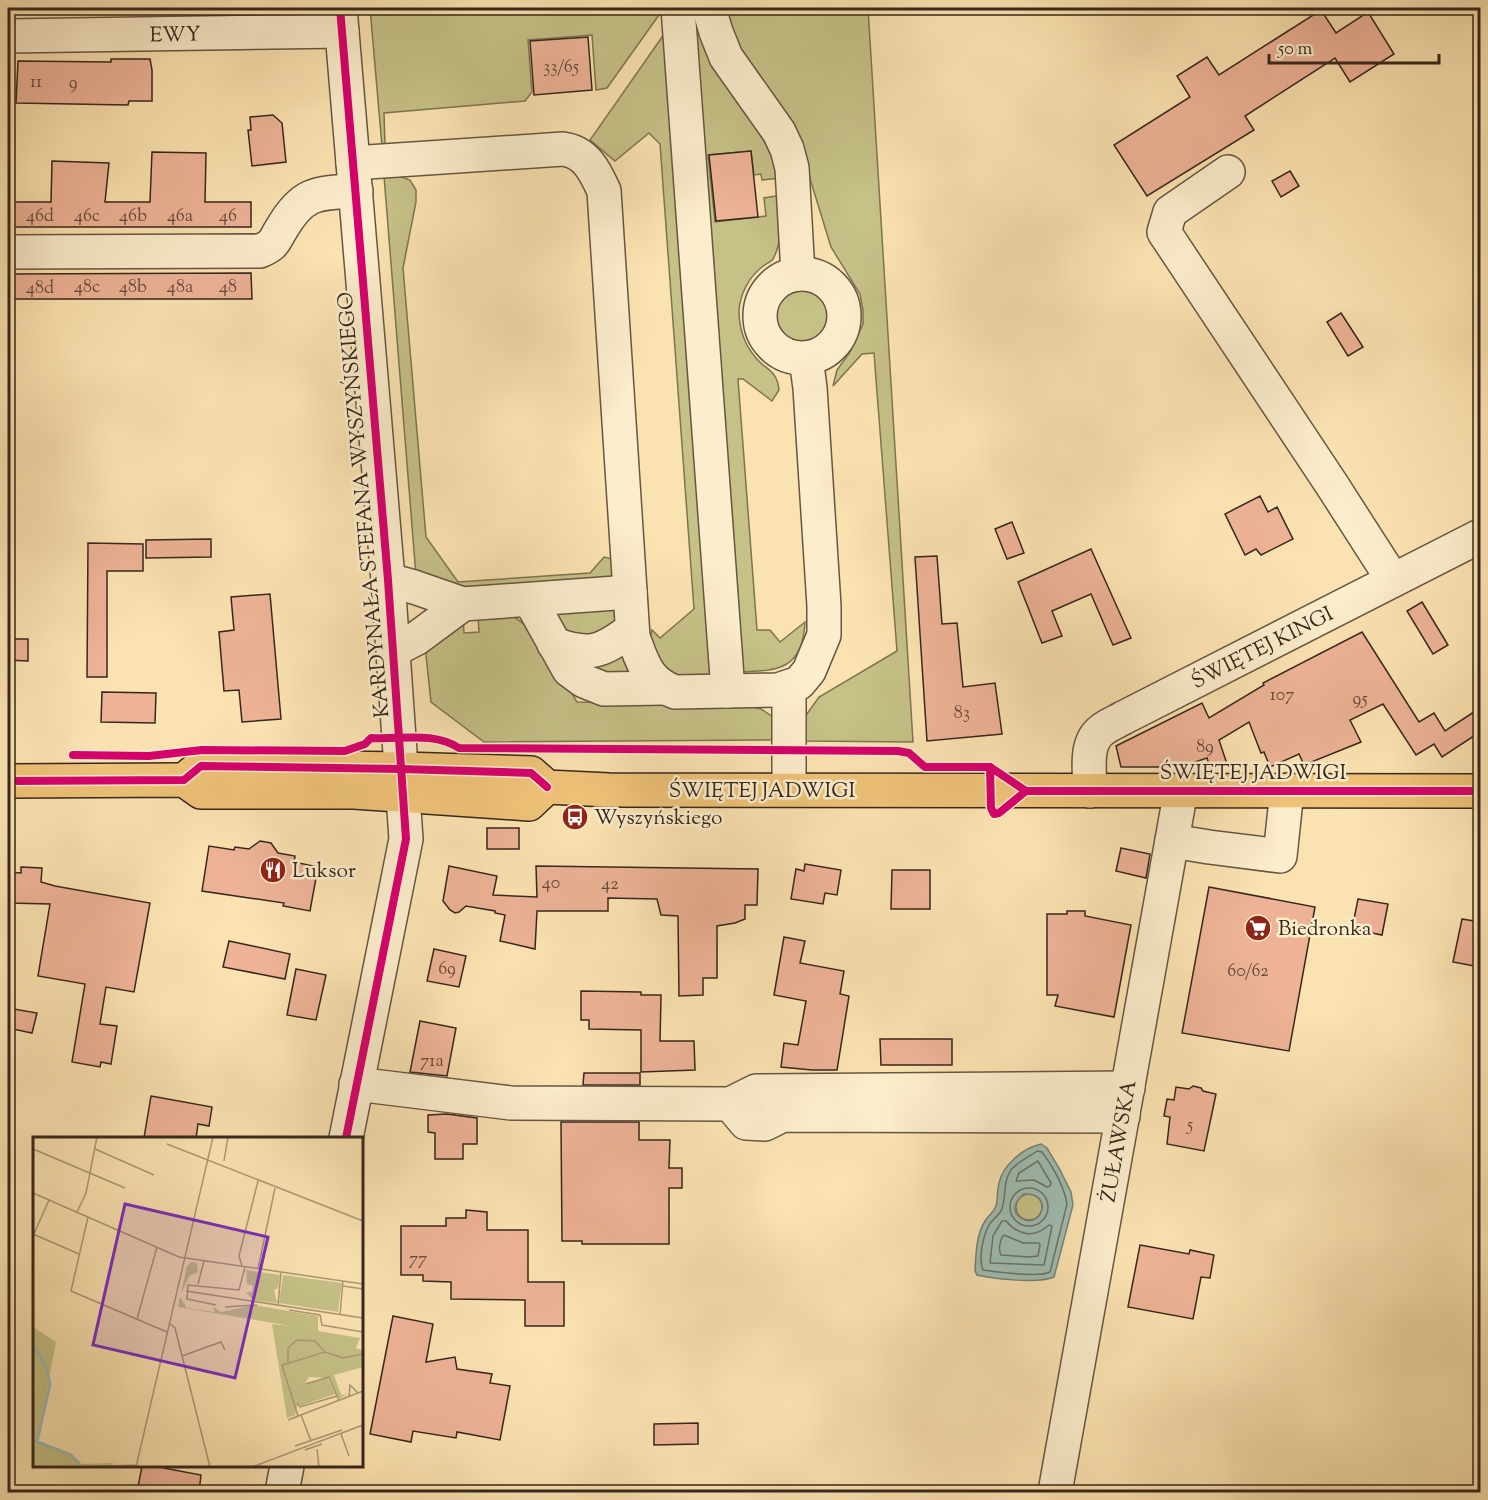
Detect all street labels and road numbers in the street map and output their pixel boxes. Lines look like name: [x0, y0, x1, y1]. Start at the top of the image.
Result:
street label: EWY: [149, 21, 201, 51]
street label: KARDYNAŁA STEFANA WYSZYŃSKIEGO: [331, 291, 399, 719]
street label: ŚWIĘTEJ KINGI: [1187, 600, 1339, 698]
street label: ŚWIĘTEJ JADWIGI: [1160, 759, 1346, 789]
street label: ŚWIĘTEJ JADWIGI: [669, 777, 855, 807]
street label: ŻUŁAWSKA: [1094, 1078, 1145, 1205]

